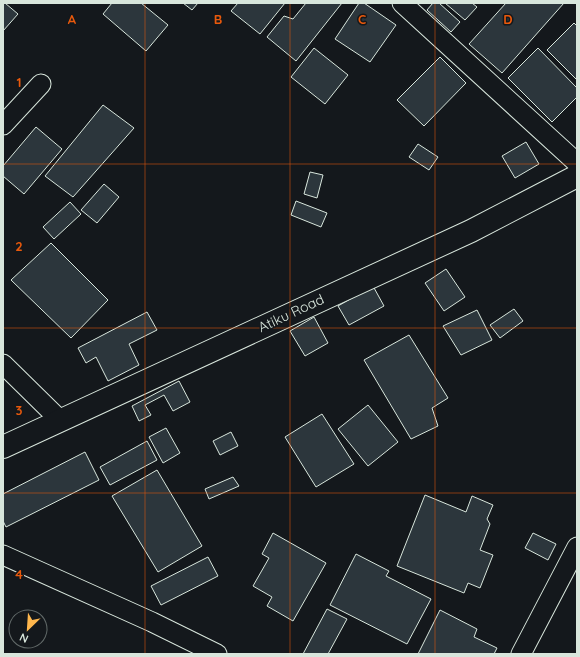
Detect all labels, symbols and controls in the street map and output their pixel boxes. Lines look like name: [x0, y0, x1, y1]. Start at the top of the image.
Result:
text: A: [68, 11, 77, 27]
text: B: [214, 11, 222, 27]
text: C: [358, 11, 366, 27]
text: D: [503, 11, 513, 27]
text: 1: [16, 74, 22, 90]
text: 2: [15, 238, 23, 254]
street label: Atiku Road: [255, 290, 327, 336]
text: 3: [16, 402, 23, 418]
text: 4: [15, 566, 23, 582]
north arrow: [8, 609, 48, 649]
text: N: [17, 630, 30, 646]

